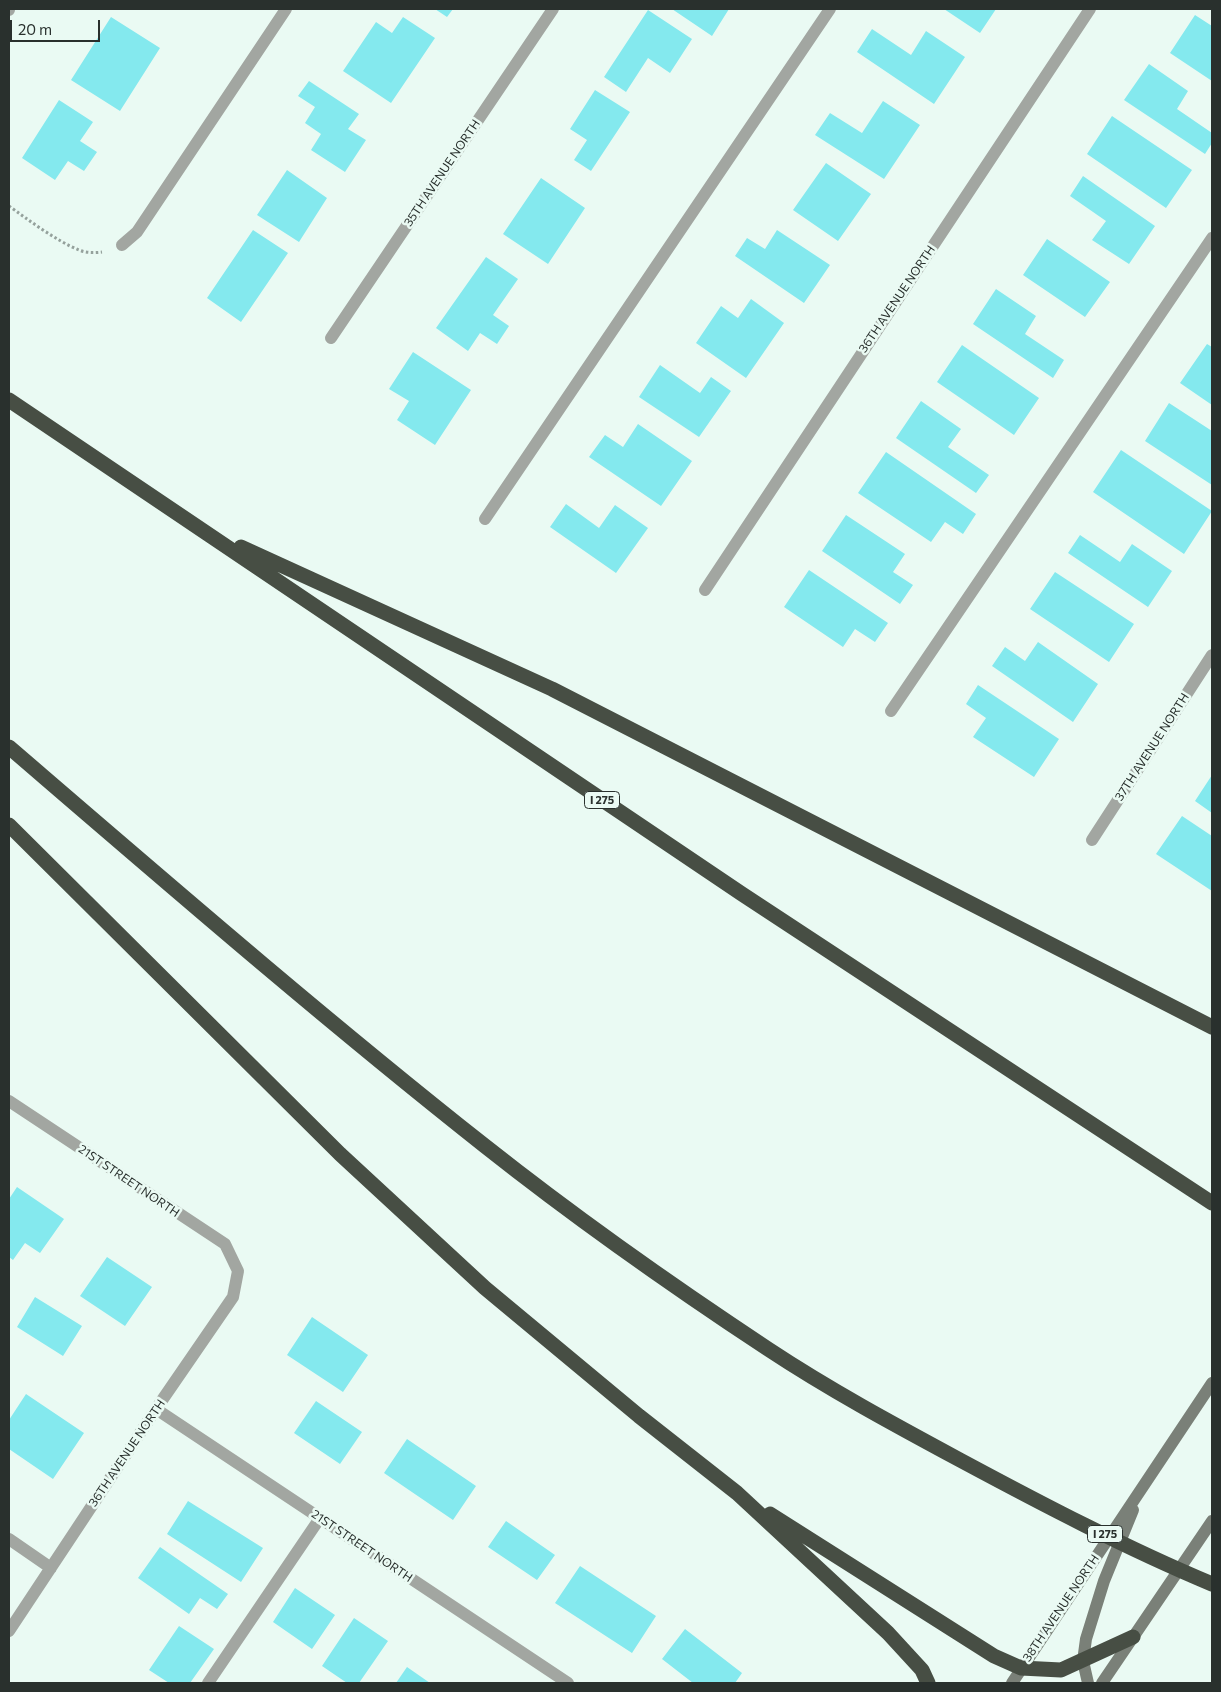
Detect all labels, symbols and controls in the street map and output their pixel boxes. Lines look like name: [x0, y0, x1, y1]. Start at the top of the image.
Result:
scale bar: [12, 10, 102, 42]
text: 20 m: [18, 20, 52, 38]
street label: 35TH AVENUE NORTH: [401, 117, 483, 229]
street label: 36TH AVENUE NORTH: [856, 243, 938, 355]
street label: 37TH AVENUE NORTH: [1112, 690, 1192, 804]
road number: I 275: [584, 792, 620, 808]
street label: 21ST STREET NORTH: [76, 1142, 182, 1220]
street label: 36TH AVENUE NORTH: [86, 1397, 168, 1509]
street label: 21ST STREET NORTH: [309, 1507, 415, 1585]
road number: I 275: [1088, 1526, 1122, 1542]
street label: 38TH AVENUE NORTH: [1020, 1552, 1102, 1664]

